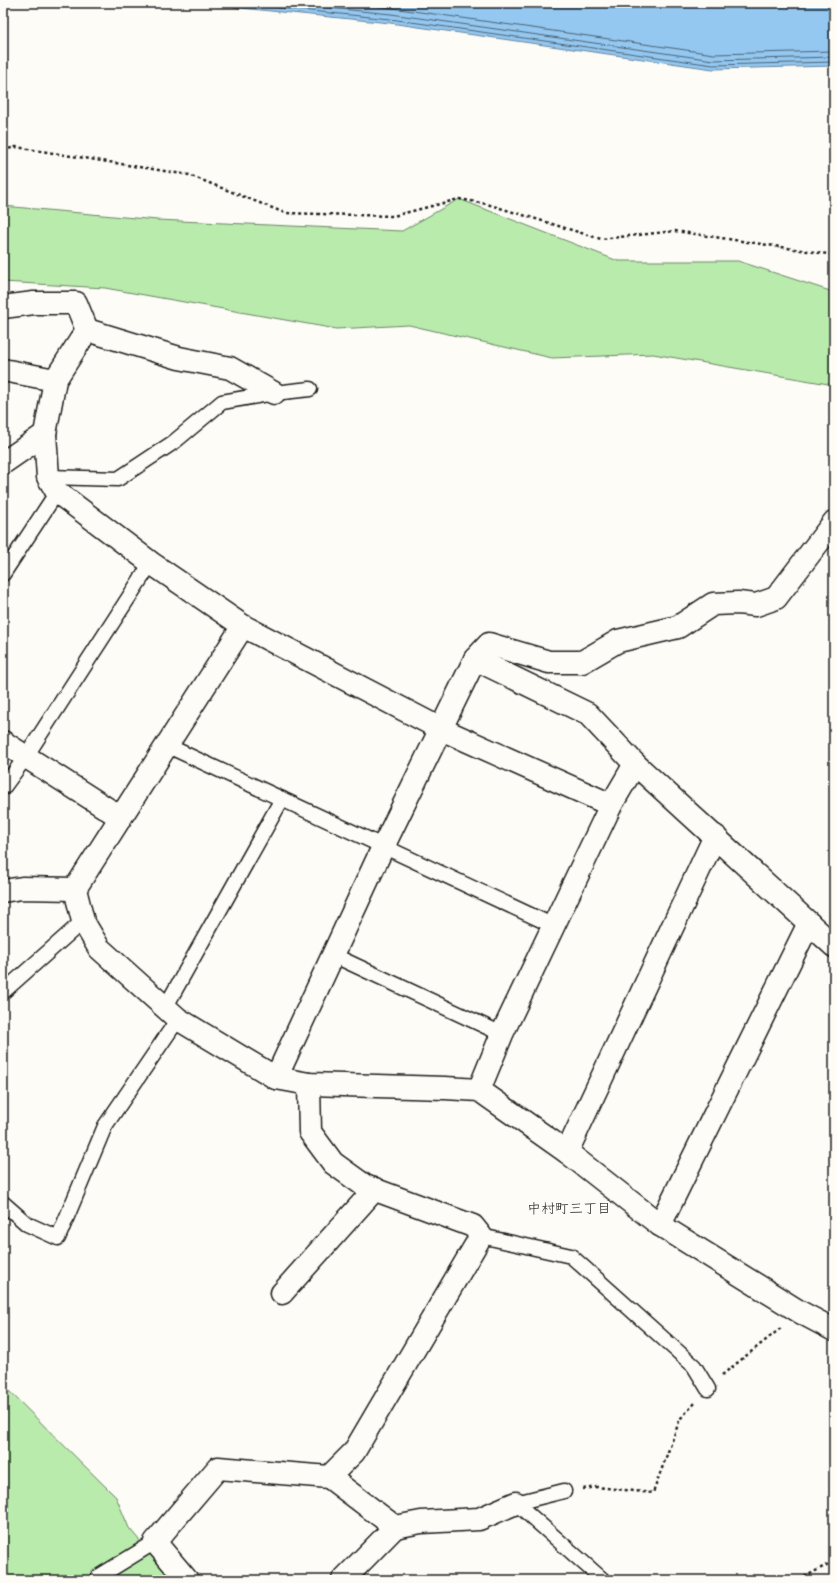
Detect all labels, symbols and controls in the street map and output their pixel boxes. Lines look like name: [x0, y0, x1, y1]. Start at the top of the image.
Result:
district label: 中村町三丁目: [527, 1196, 611, 1221]

